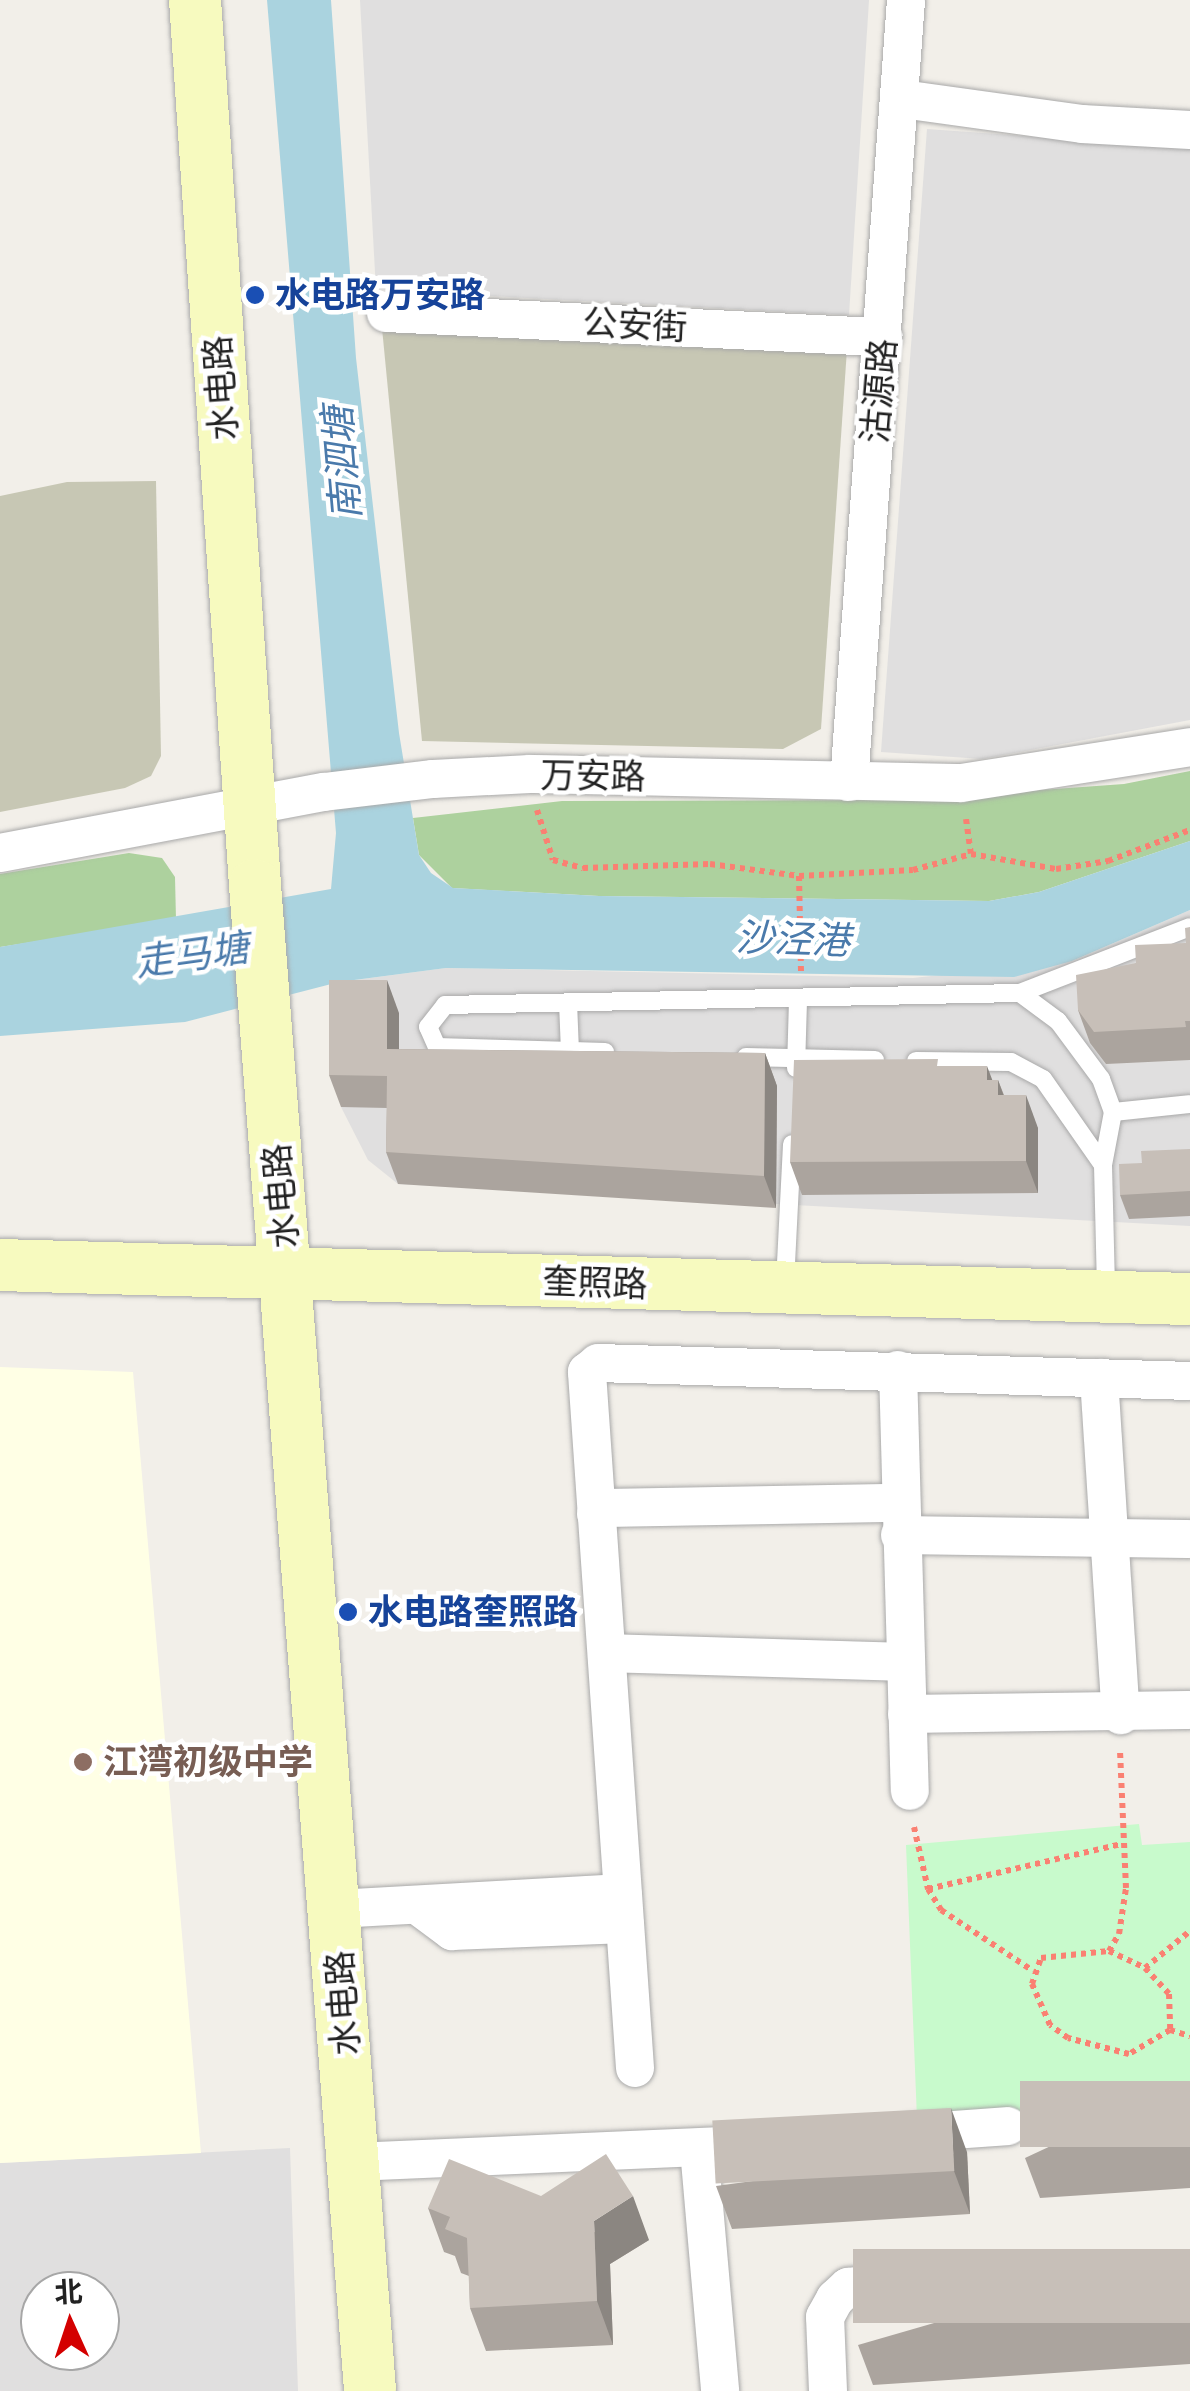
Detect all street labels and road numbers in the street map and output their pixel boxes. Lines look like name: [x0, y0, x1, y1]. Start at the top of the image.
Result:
street label: 公安街: [581, 301, 689, 349]
street label: 水电路: [196, 334, 246, 442]
street label: 沽源路: [854, 337, 904, 445]
street label: 万安路: [540, 754, 646, 798]
street label: 水电路: [256, 1142, 306, 1250]
street label: 奎照路: [542, 1260, 648, 1306]
street label: 水电路: [318, 1949, 368, 2057]

